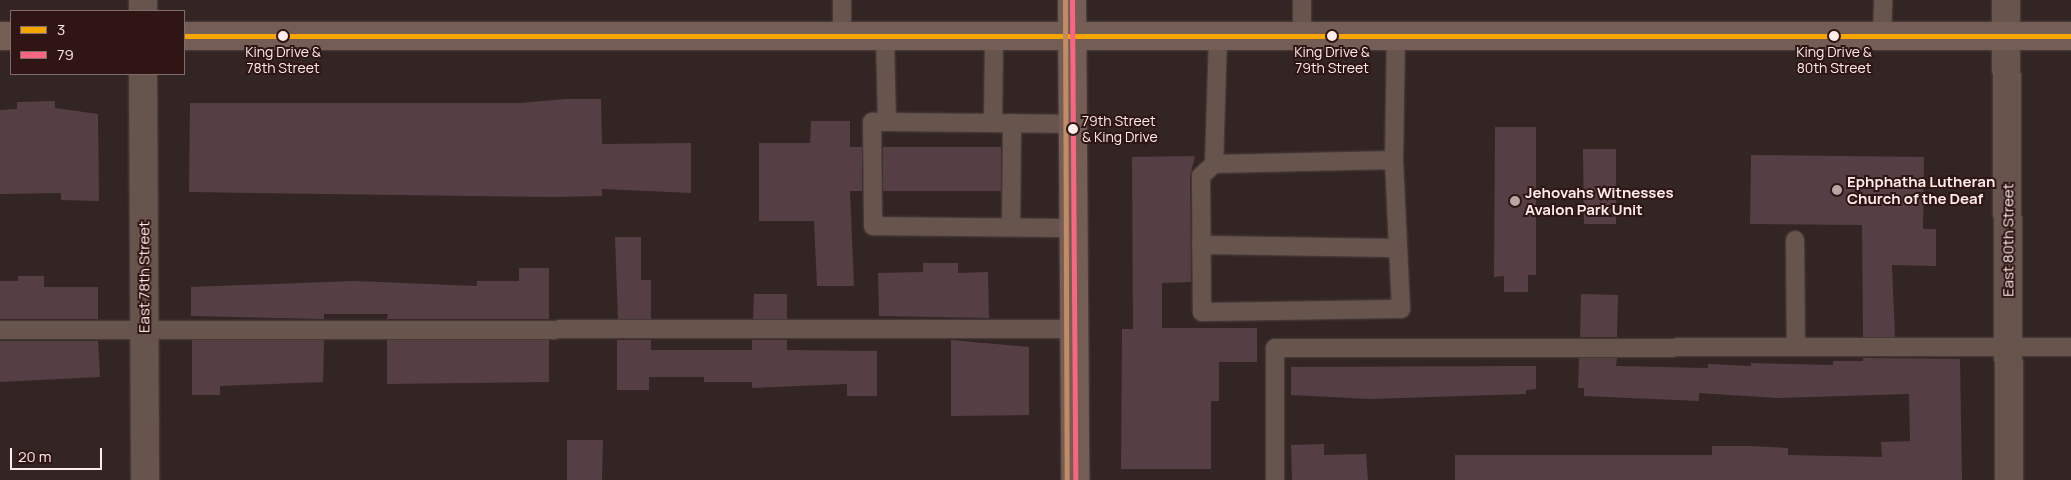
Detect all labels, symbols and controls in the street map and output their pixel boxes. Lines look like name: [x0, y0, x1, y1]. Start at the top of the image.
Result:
legend: [10, 10, 185, 75]
text: 3: [57, 19, 65, 40]
marker: King Drive & 78th Street: [278, 31, 288, 41]
marker: King Drive & 79th Street: [1327, 31, 1337, 41]
marker: King Drive & 80th Street: [1829, 31, 1839, 41]
text: 79: [57, 44, 74, 65]
place label: King Drive & 78th Street: [245, 44, 321, 76]
place label: King Drive & 79th Street: [1294, 44, 1370, 76]
place label: King Drive & 80th Street: [1796, 44, 1872, 76]
place label: 79th Street & King Drive: [1082, 113, 1158, 146]
marker: 79th Street & King Drive: [1068, 124, 1078, 134]
place label: Ephphatha Lutheran Church of the Deaf: [1847, 172, 1995, 207]
place label: Jehovahs Witnesses Avalon Park Unit: [1525, 183, 1674, 218]
street label: East 80th Street: [1999, 183, 2017, 297]
marker: Ephphatha Lutheran Church of the Deaf: [1831, 184, 1843, 196]
marker: Jehovahs Witnesses Avalon Park Unit: [1509, 195, 1521, 207]
street label: East 78th Street: [135, 221, 153, 333]
scale bar: [12, 438, 105, 470]
text: 20 m: [18, 446, 51, 467]

